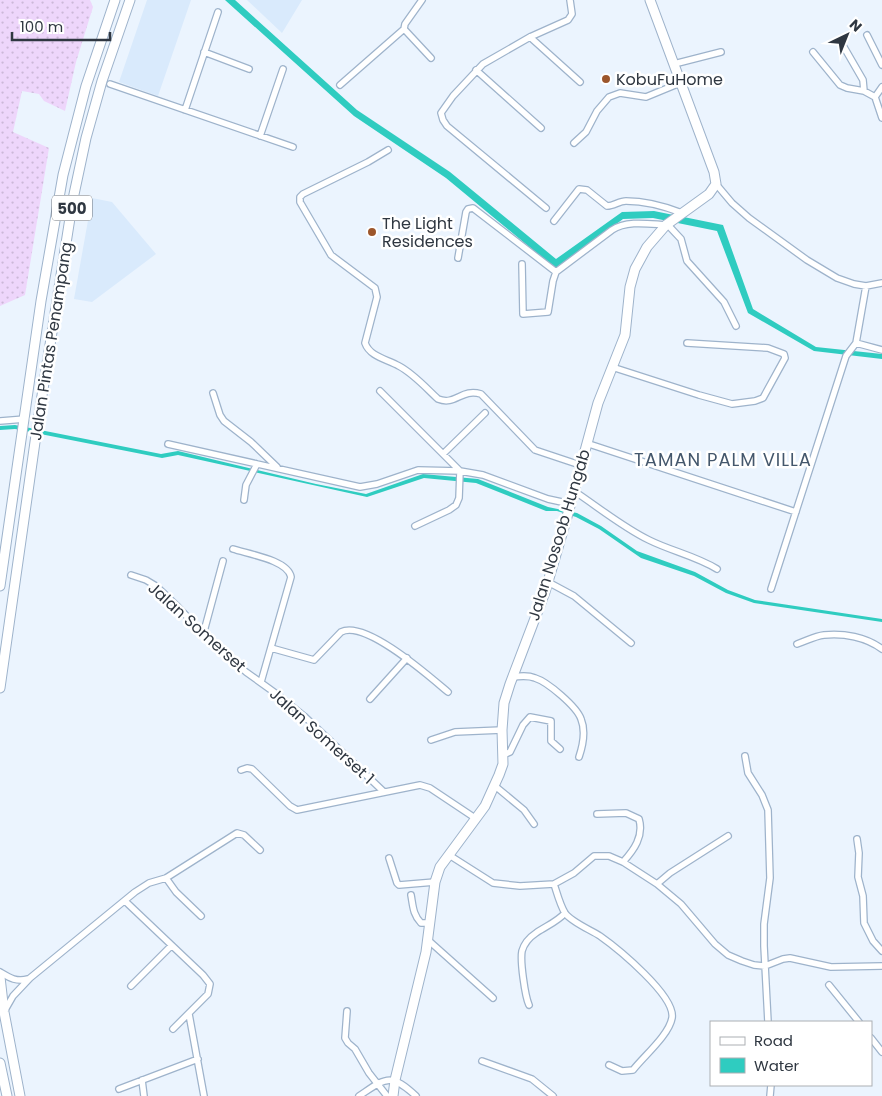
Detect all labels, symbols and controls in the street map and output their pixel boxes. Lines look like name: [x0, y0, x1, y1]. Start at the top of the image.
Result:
scale bar: [12, 10, 110, 42]
north arrow: [822, 10, 872, 60]
text: N: [845, 15, 867, 36]
text: 100 m: [20, 16, 63, 37]
place label: KobuFuHome: [616, 68, 723, 91]
marker: KobuFuHome: [600, 73, 612, 85]
road number: 500: [52, 196, 92, 220]
place label: The Light Residences: [382, 212, 473, 253]
marker: The Light Residences: [366, 226, 378, 238]
street label: Jalan Pintas Penampang: [24, 240, 78, 442]
street label: Jalan Nosoob Hungab: [522, 446, 596, 623]
district label: TAMAN PALM VILLA: [634, 447, 812, 472]
street label: Jalan Somerset: [143, 577, 251, 677]
street label: Jalan Somerset 1: [264, 683, 380, 789]
legend: [710, 1021, 872, 1086]
text: Road: [754, 1030, 793, 1051]
text: Water: [754, 1055, 800, 1076]

